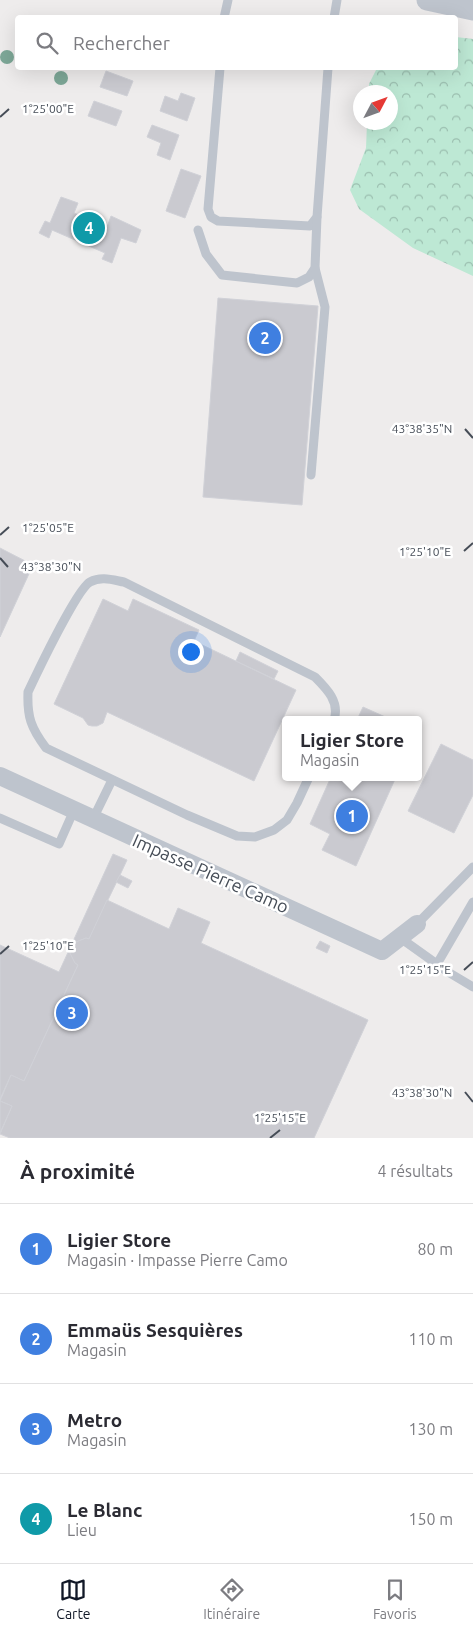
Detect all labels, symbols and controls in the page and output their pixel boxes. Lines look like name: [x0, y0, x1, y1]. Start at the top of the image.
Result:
search box: [15, 15, 458, 70]
icon: search: [33, 29, 61, 57]
text: Rechercher: [73, 32, 170, 54]
north arrow: [353, 85, 398, 130]
text: 1°25'00"E: [22, 102, 74, 115]
pin: 4: [73, 209, 105, 247]
pin: 2: [249, 319, 281, 357]
text: 43°38'35"N: [392, 422, 452, 435]
text: 1°25'05"E: [22, 521, 74, 534]
text: 1°25'10"E: [399, 545, 451, 558]
text: 43°38'30"N: [21, 560, 81, 573]
your location: [178, 639, 204, 665]
popup: [282, 716, 422, 781]
text: Ligier Store: [300, 729, 404, 751]
text: Magasin: [300, 751, 359, 769]
pin: 1: [336, 797, 368, 835]
street label: Impasse Pierre Camo: [130, 830, 292, 916]
text: 1°25'10"E: [22, 939, 74, 952]
text: 1°25'15"E: [399, 963, 451, 976]
pin: 3: [56, 994, 88, 1032]
text: 43°38'30"N: [392, 1086, 452, 1099]
text: 1°25'15"E: [254, 1111, 306, 1124]
text: À proximité: [20, 1159, 135, 1183]
text: 4 résultats: [377, 1162, 453, 1180]
text: Ligier Store: [67, 1229, 171, 1251]
text: 1: [31, 1240, 41, 1258]
text: 80 m: [417, 1240, 453, 1258]
text: Magasin · Impasse Pierre Camo: [67, 1251, 288, 1269]
text: Emmaüs Sesquières: [67, 1319, 243, 1341]
text: 2: [31, 1330, 41, 1348]
text: 110 m: [408, 1330, 453, 1348]
text: Magasin: [67, 1341, 127, 1359]
text: Metro: [67, 1409, 122, 1431]
text: 3: [31, 1420, 41, 1438]
text: 130 m: [408, 1420, 453, 1438]
text: Magasin: [67, 1431, 127, 1449]
text: Le Blanc: [67, 1499, 142, 1521]
text: 4: [31, 1510, 41, 1528]
text: 150 m: [408, 1510, 453, 1528]
text: Lieu: [67, 1521, 97, 1539]
tab: Carte: [56, 1576, 91, 1622]
tab: Itinéraire: [203, 1576, 260, 1622]
tab: Favoris: [373, 1576, 417, 1622]

